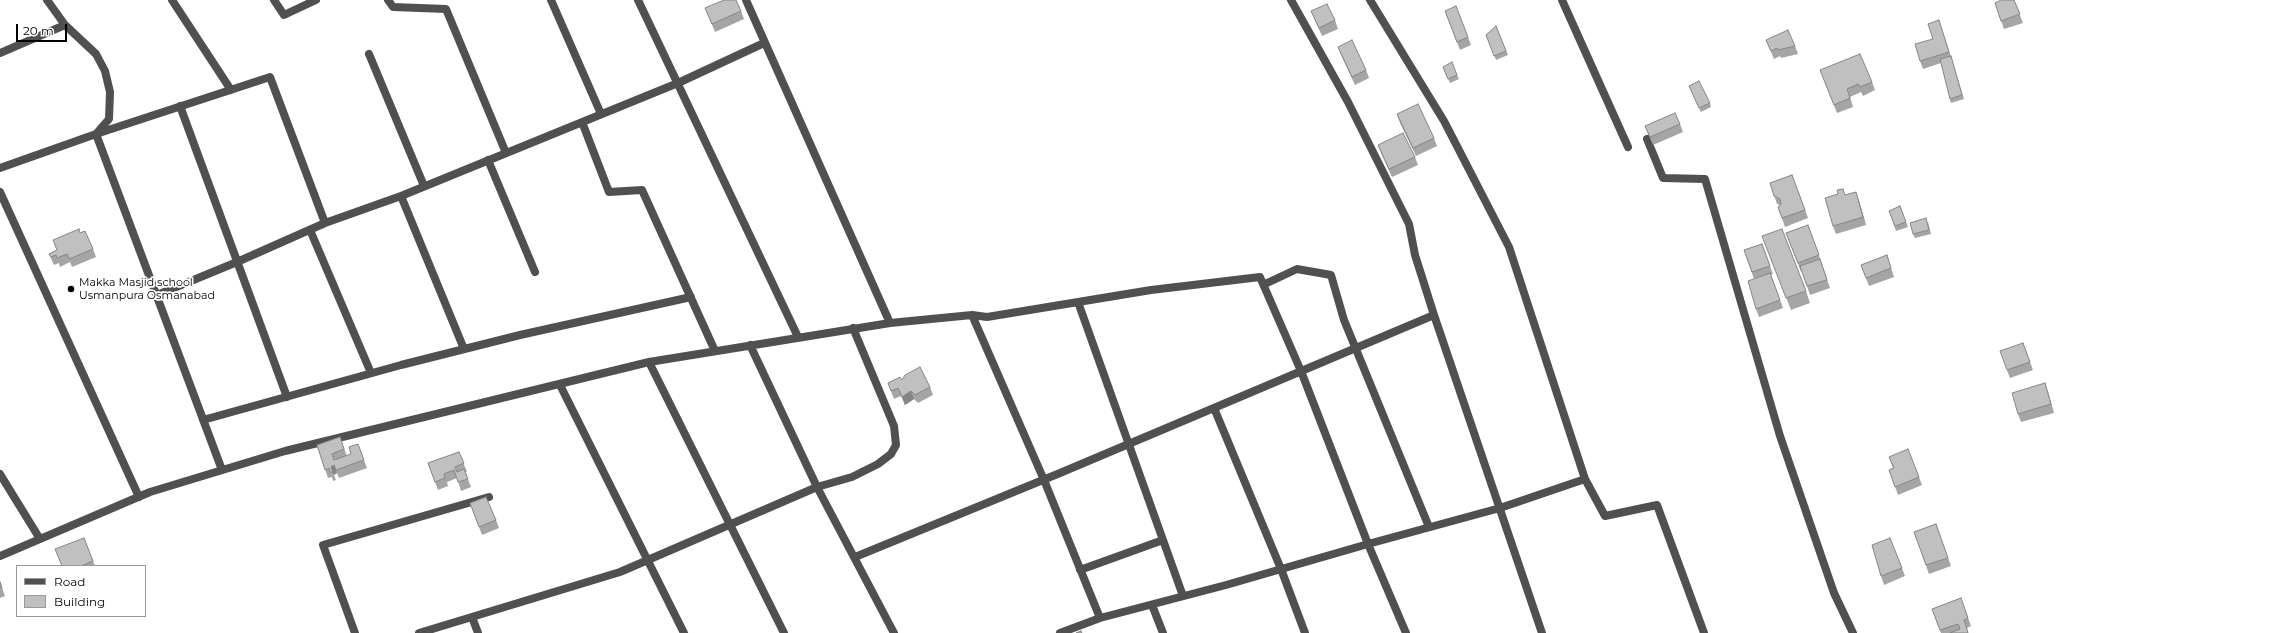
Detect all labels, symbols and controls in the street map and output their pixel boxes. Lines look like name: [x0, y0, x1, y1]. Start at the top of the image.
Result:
scale bar: [18, 16, 69, 42]
text: 20 m: [23, 23, 54, 38]
place label: Makka Masjid school Usmanpura Osmanabad: [79, 276, 215, 302]
marker: Makka Masjid school Usmanpura Osmanabad: [66, 284, 76, 294]
legend: [16, 565, 146, 617]
text: Road: [54, 574, 85, 589]
text: Building: [54, 594, 105, 609]

